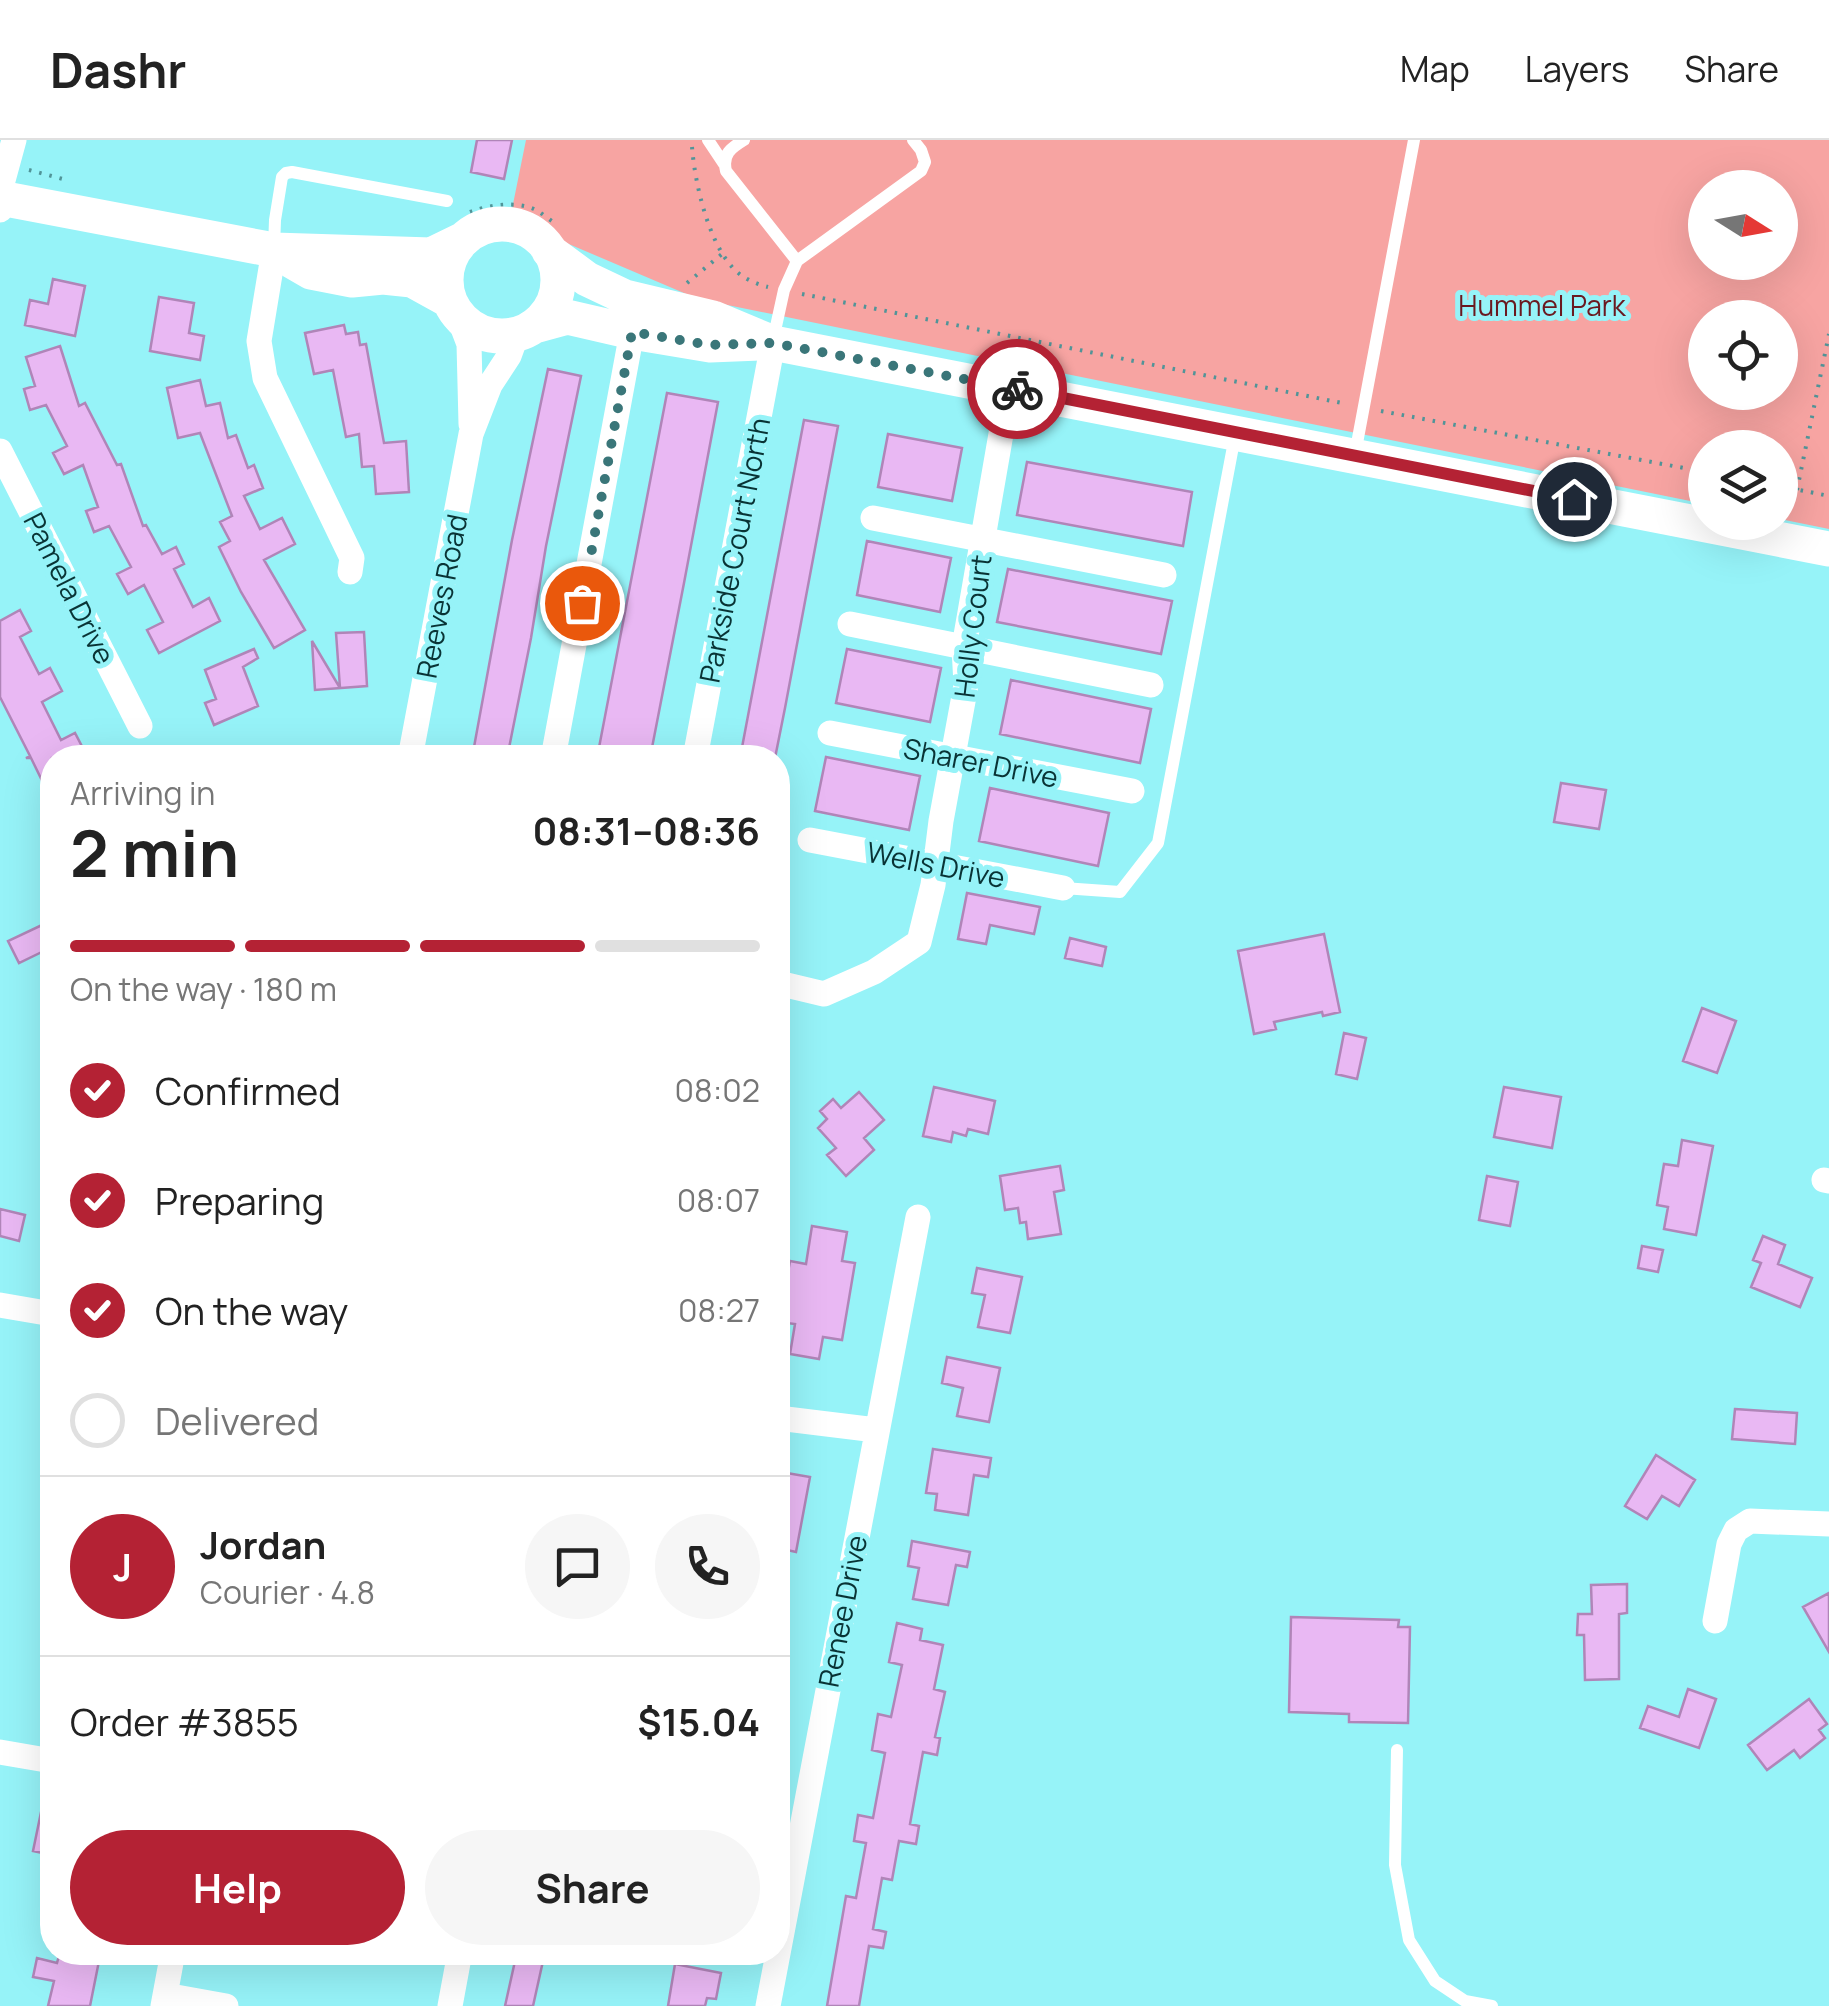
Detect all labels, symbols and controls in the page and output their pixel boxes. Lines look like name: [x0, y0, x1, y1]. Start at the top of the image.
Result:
text: Dashr: [50, 37, 186, 102]
text: Map: [1400, 45, 1470, 93]
text: Layers: [1525, 45, 1629, 93]
text: Share: [1684, 45, 1779, 93]
north arrow: [1688, 170, 1798, 280]
map controls: [1688, 170, 1798, 540]
park label: Hummel Park: [1458, 286, 1627, 324]
button: locate: [1688, 300, 1798, 410]
courier: [967, 339, 1067, 439]
icon: bike: [990, 362, 1045, 417]
street label: Parkside Court North: [690, 414, 778, 686]
button: layers: [1688, 430, 1798, 540]
pin: [1532, 457, 1617, 542]
icon: home: [1547, 472, 1602, 527]
street label: Pamela Drive: [16, 506, 124, 670]
street label: Reeves Road: [406, 511, 476, 681]
street label: Holly Court: [944, 552, 1000, 700]
pin: [540, 561, 625, 646]
icon: bag: [555, 576, 610, 631]
street label: Sharer Drive: [900, 728, 1062, 796]
text: Arriving in: [70, 771, 215, 815]
text: 08:31–08:36: [532, 804, 760, 856]
text: 2 min: [70, 808, 239, 897]
street label: Wells Drive: [864, 832, 1008, 896]
text: On the way · 180 m: [70, 967, 337, 1011]
icon: check: [70, 1063, 125, 1118]
text: Confirmed: [155, 1064, 341, 1116]
text: 08:02: [675, 1068, 760, 1112]
icon: check: [70, 1173, 125, 1228]
text: Preparing: [155, 1174, 324, 1226]
text: 08:07: [677, 1178, 760, 1222]
icon: check: [70, 1283, 125, 1338]
text: On the way: [155, 1284, 348, 1336]
text: 08:27: [678, 1288, 760, 1332]
text: Delivered: [155, 1394, 319, 1446]
button: chat: [525, 1514, 630, 1619]
button: phone: [655, 1514, 760, 1619]
text: Jordan: [200, 1518, 326, 1570]
street label: Renee Drive: [809, 1532, 875, 1690]
text: J: [113, 1540, 132, 1592]
text: Courier · 4.8: [200, 1570, 375, 1614]
text: Order #3855: [70, 1695, 299, 1747]
text: $15.04: [638, 1695, 760, 1747]
button: Help: [70, 1830, 405, 1945]
button: Share: [425, 1830, 760, 1945]

